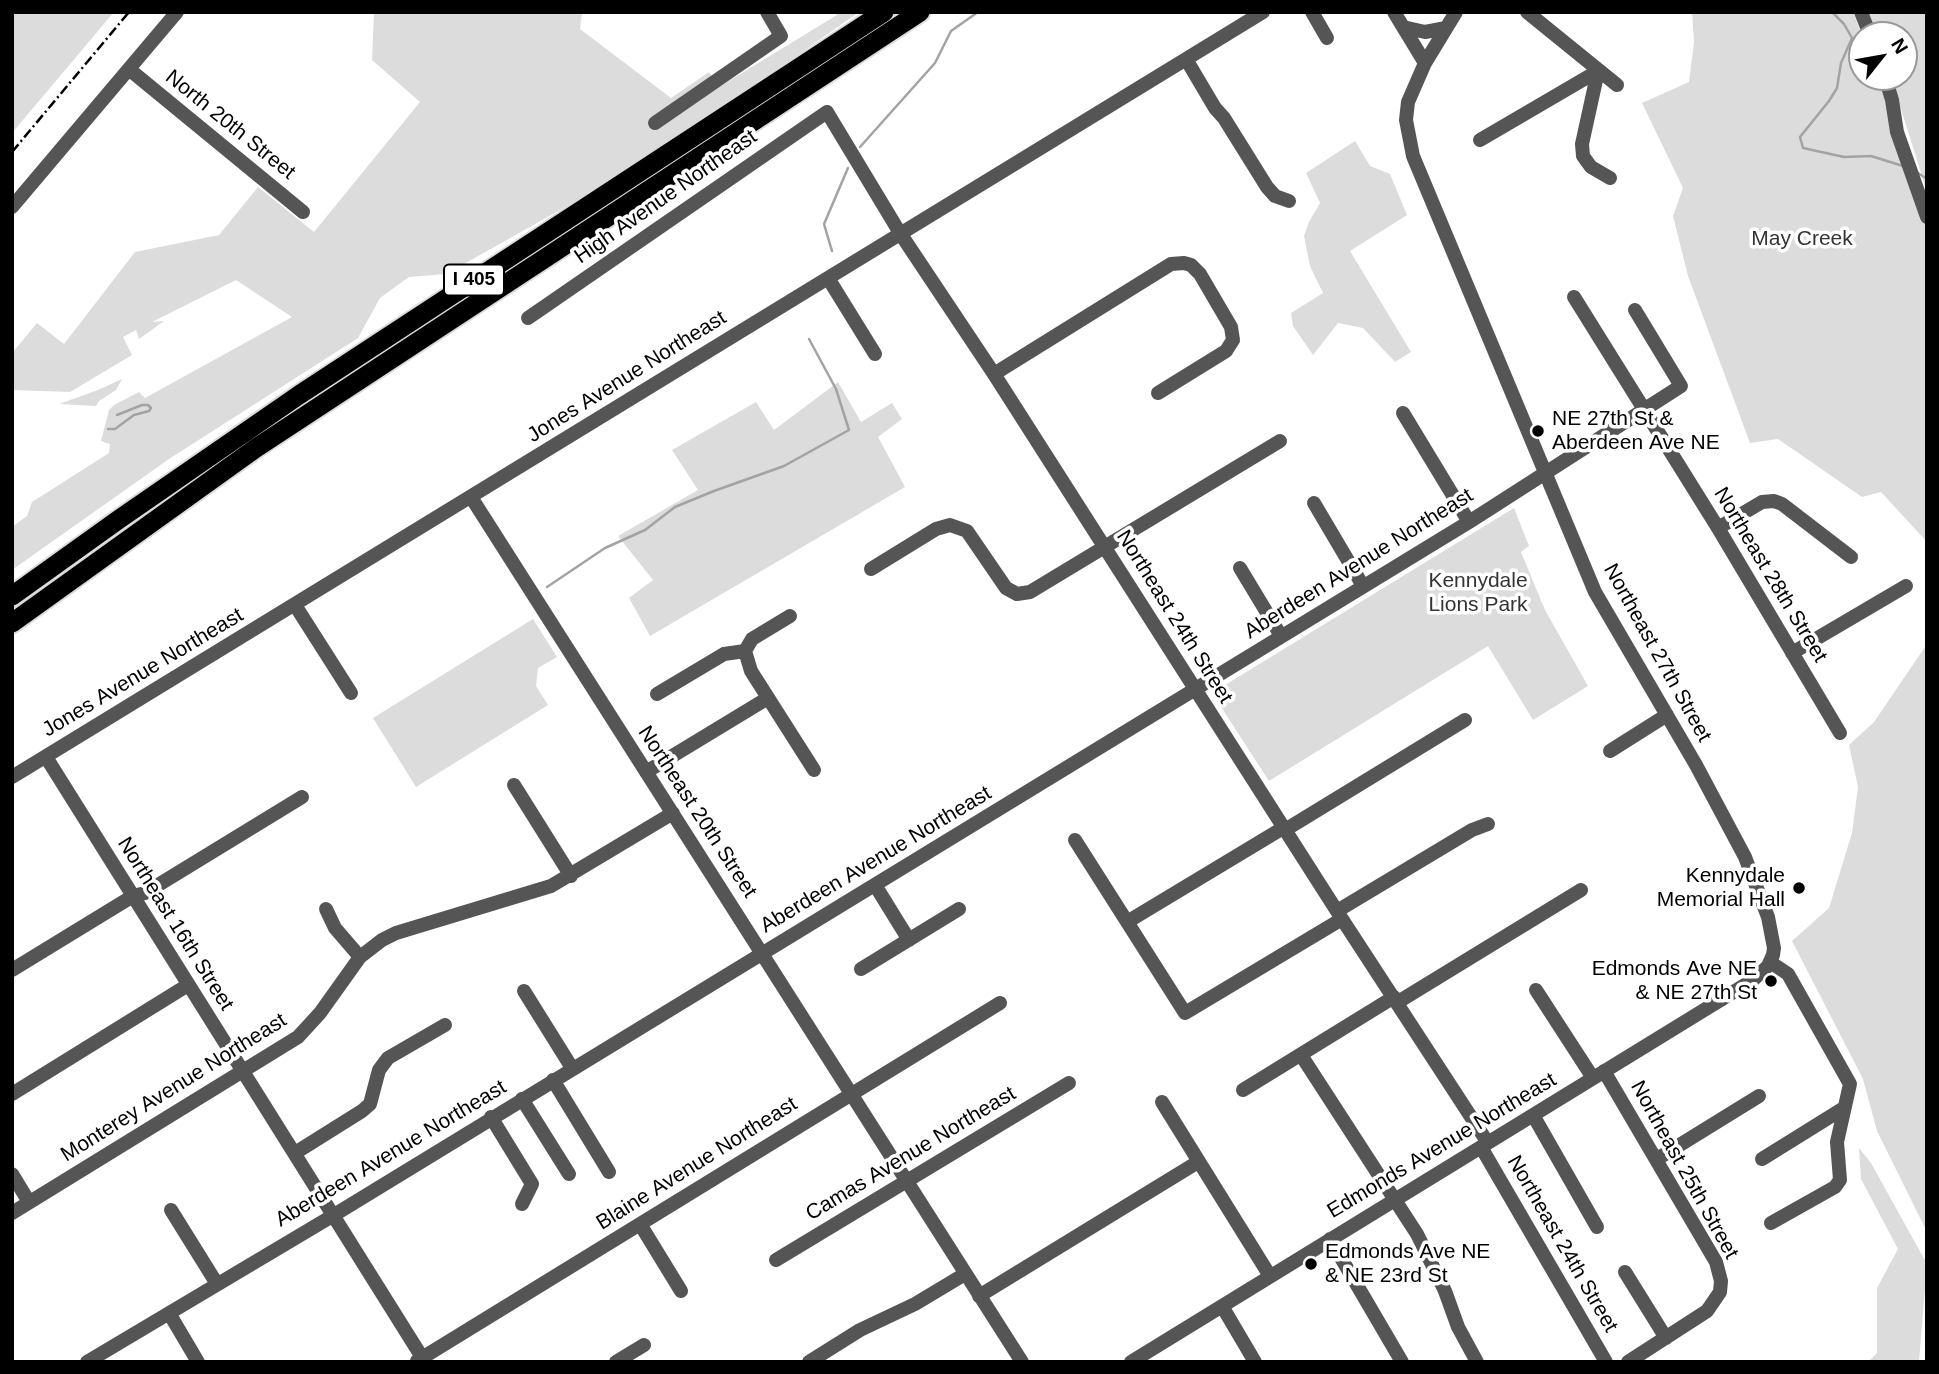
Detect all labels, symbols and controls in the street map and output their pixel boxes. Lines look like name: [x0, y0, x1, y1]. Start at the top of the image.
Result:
north arrow: [1848, 21, 1918, 91]
text: N: [1887, 35, 1912, 57]
street label: North 20th Street: [160, 65, 300, 185]
street label: High Avenue Northeast: [570, 125, 762, 269]
park label: May Creek: [1751, 226, 1853, 252]
road number: I 405: [444, 264, 504, 296]
street label: Jones Avenue Northeast: [523, 305, 731, 449]
place label: NE 27th St & Aberdeen Ave NE: [1552, 406, 1720, 456]
marker: NE 27th St & Aberdeen Ave NE: [1530, 423, 1546, 439]
street label: Aberdeen Avenue Northeast: [1240, 483, 1478, 645]
street label: Northeast 28th Street: [1708, 483, 1832, 667]
street label: Northeast 24th Street: [1110, 526, 1238, 708]
street label: Northeast 27th Street: [1598, 560, 1716, 746]
park label: Kennydale Lions Park: [1428, 568, 1528, 618]
street label: Jones Avenue Northeast: [38, 603, 248, 743]
street label: Northeast 20th Street: [632, 721, 762, 903]
street label: Aberdeen Avenue Northeast: [756, 781, 996, 939]
street label: Northeast 16th Street: [111, 833, 239, 1015]
place label: Kennydale Memorial Hall: [1657, 863, 1785, 913]
marker: Kennydale Memorial Hall: [1791, 880, 1807, 896]
place label: Edmonds Ave NE & NE 27th St: [1592, 956, 1757, 1006]
marker: Edmonds Ave NE & NE 27th St: [1763, 973, 1779, 989]
street label: Monterey Avenue Northeast: [57, 1008, 291, 1168]
street label: Edmonds Avenue Northeast: [1323, 1068, 1561, 1224]
street label: Aberdeen Avenue Northeast: [271, 1075, 511, 1233]
street label: Northeast 25th Street: [1625, 1077, 1743, 1263]
street label: Camas Avenue Northeast: [802, 1081, 1020, 1227]
street label: Blaine Avenue Northeast: [592, 1092, 802, 1236]
street label: Northeast 24th Street: [1501, 1151, 1623, 1337]
place label: Edmonds Ave NE & NE 23rd St: [1325, 1239, 1490, 1289]
marker: Edmonds Ave NE & NE 23rd St: [1303, 1256, 1319, 1272]

